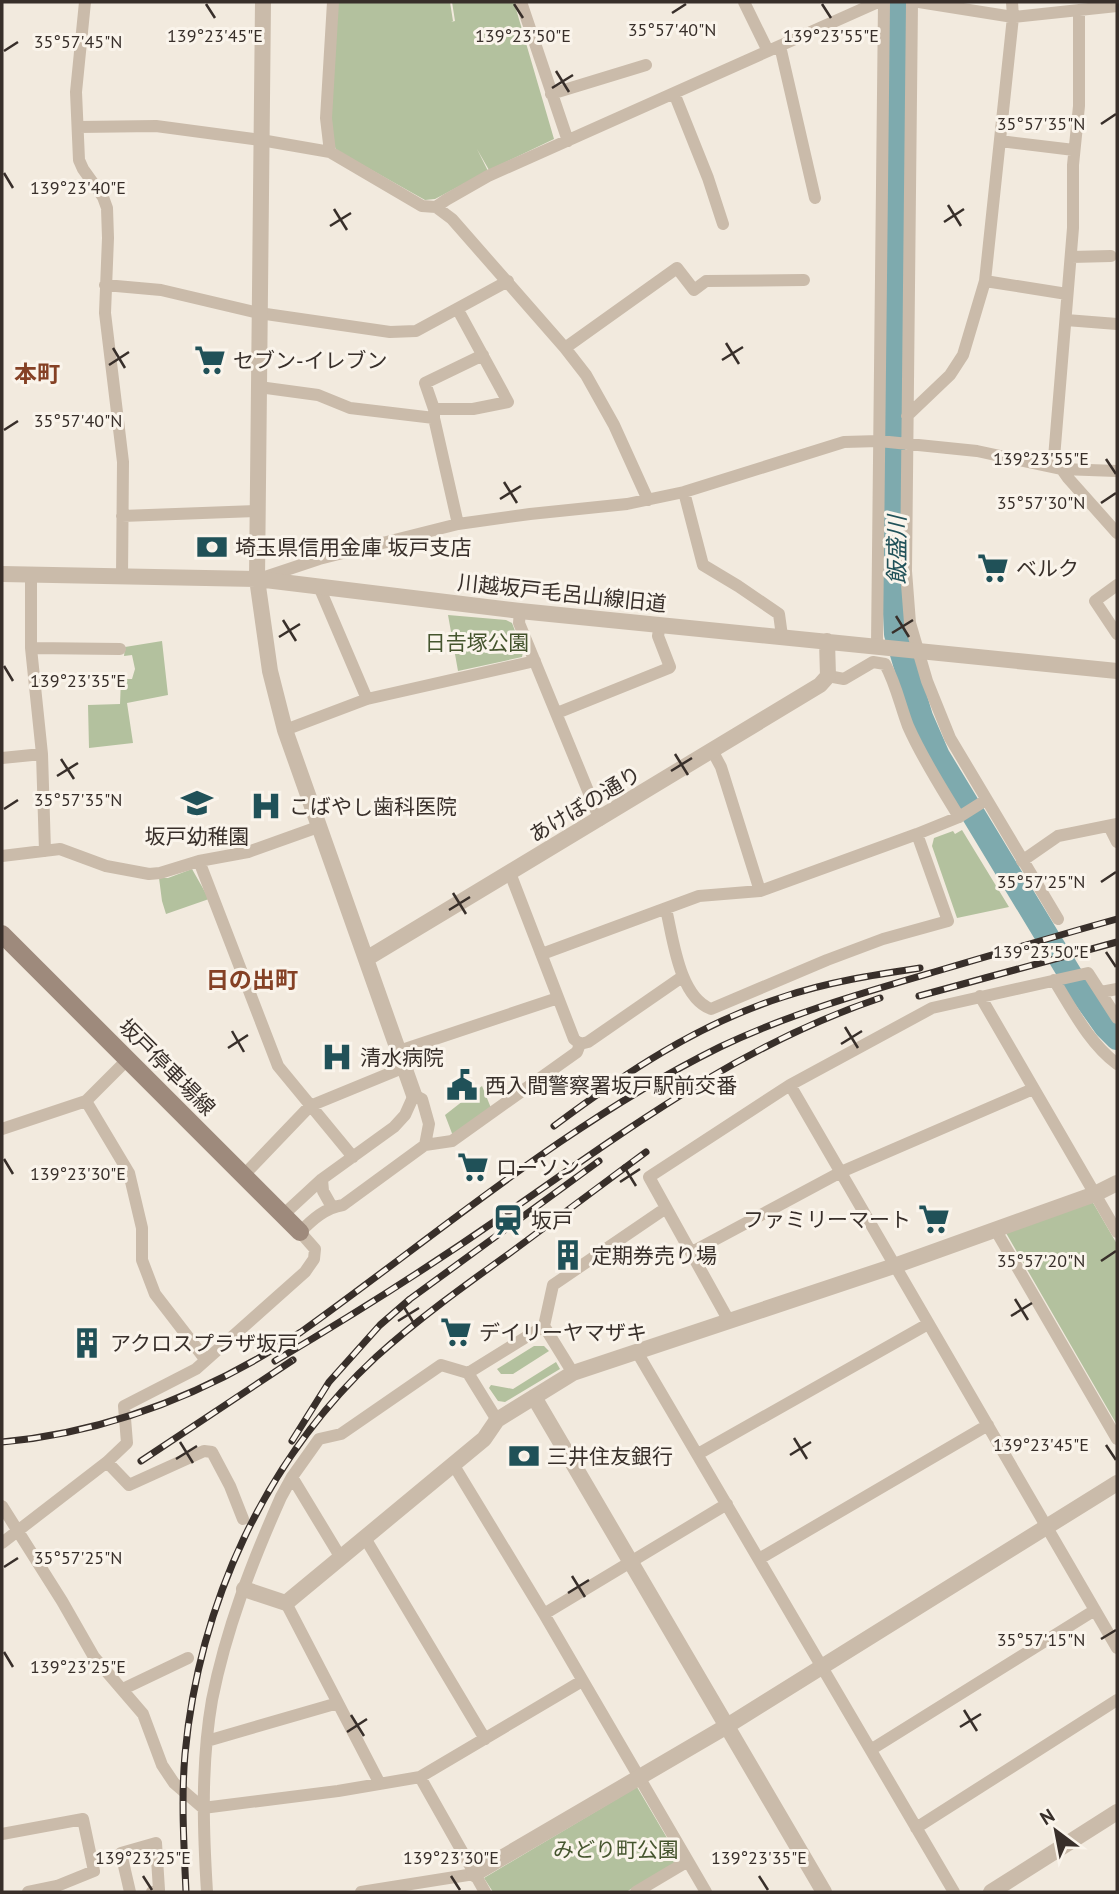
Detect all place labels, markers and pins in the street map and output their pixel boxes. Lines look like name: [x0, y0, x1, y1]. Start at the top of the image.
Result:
supermarket icon: セブン-イレブン: [193, 343, 227, 377]
place label: セブン-イレブン: [233, 347, 388, 374]
bank icon: 埼玉県信用金庫 坂戸支店: [195, 530, 229, 564]
place label: 埼玉県信用金庫 坂戸支店: [235, 534, 472, 561]
supermarket icon: ベルク: [976, 551, 1010, 585]
place label: ベルク: [1016, 555, 1079, 582]
school or university icon: 坂戸幼稚園: [180, 786, 214, 820]
hospital icon: こばやし歯科医院: [249, 789, 283, 823]
place label: こばやし歯科医院: [289, 793, 457, 820]
place label: 坂戸幼稚園: [145, 823, 250, 850]
hospital icon: 清水病院: [320, 1040, 354, 1074]
place label: 清水病院: [360, 1044, 444, 1071]
public building icon: 西入間警察署坂戸駅前交番: [445, 1068, 479, 1102]
place label: 西入間警察署坂戸駅前交番: [485, 1072, 737, 1099]
supermarket icon: ローソン: [456, 1150, 490, 1184]
place label: ローソン: [496, 1154, 580, 1181]
supermarket icon: ファミリーマート: [917, 1202, 951, 1236]
station icon: 坂戸: [491, 1203, 525, 1237]
place label: ファミリーマート: [743, 1206, 911, 1233]
place label: 坂戸: [531, 1207, 573, 1234]
building icon: 定期券売り場: [551, 1238, 585, 1272]
place label: 定期券売り場: [591, 1242, 717, 1269]
supermarket icon: デイリーヤマザキ: [439, 1315, 473, 1349]
place label: デイリーヤマザキ: [479, 1319, 647, 1346]
building icon: アクロスプラザ坂戸: [70, 1326, 104, 1360]
place label: アクロスプラザ坂戸: [110, 1330, 298, 1357]
bank icon: 三井住友銀行: [507, 1439, 541, 1473]
place label: 三井住友銀行: [547, 1443, 673, 1470]

